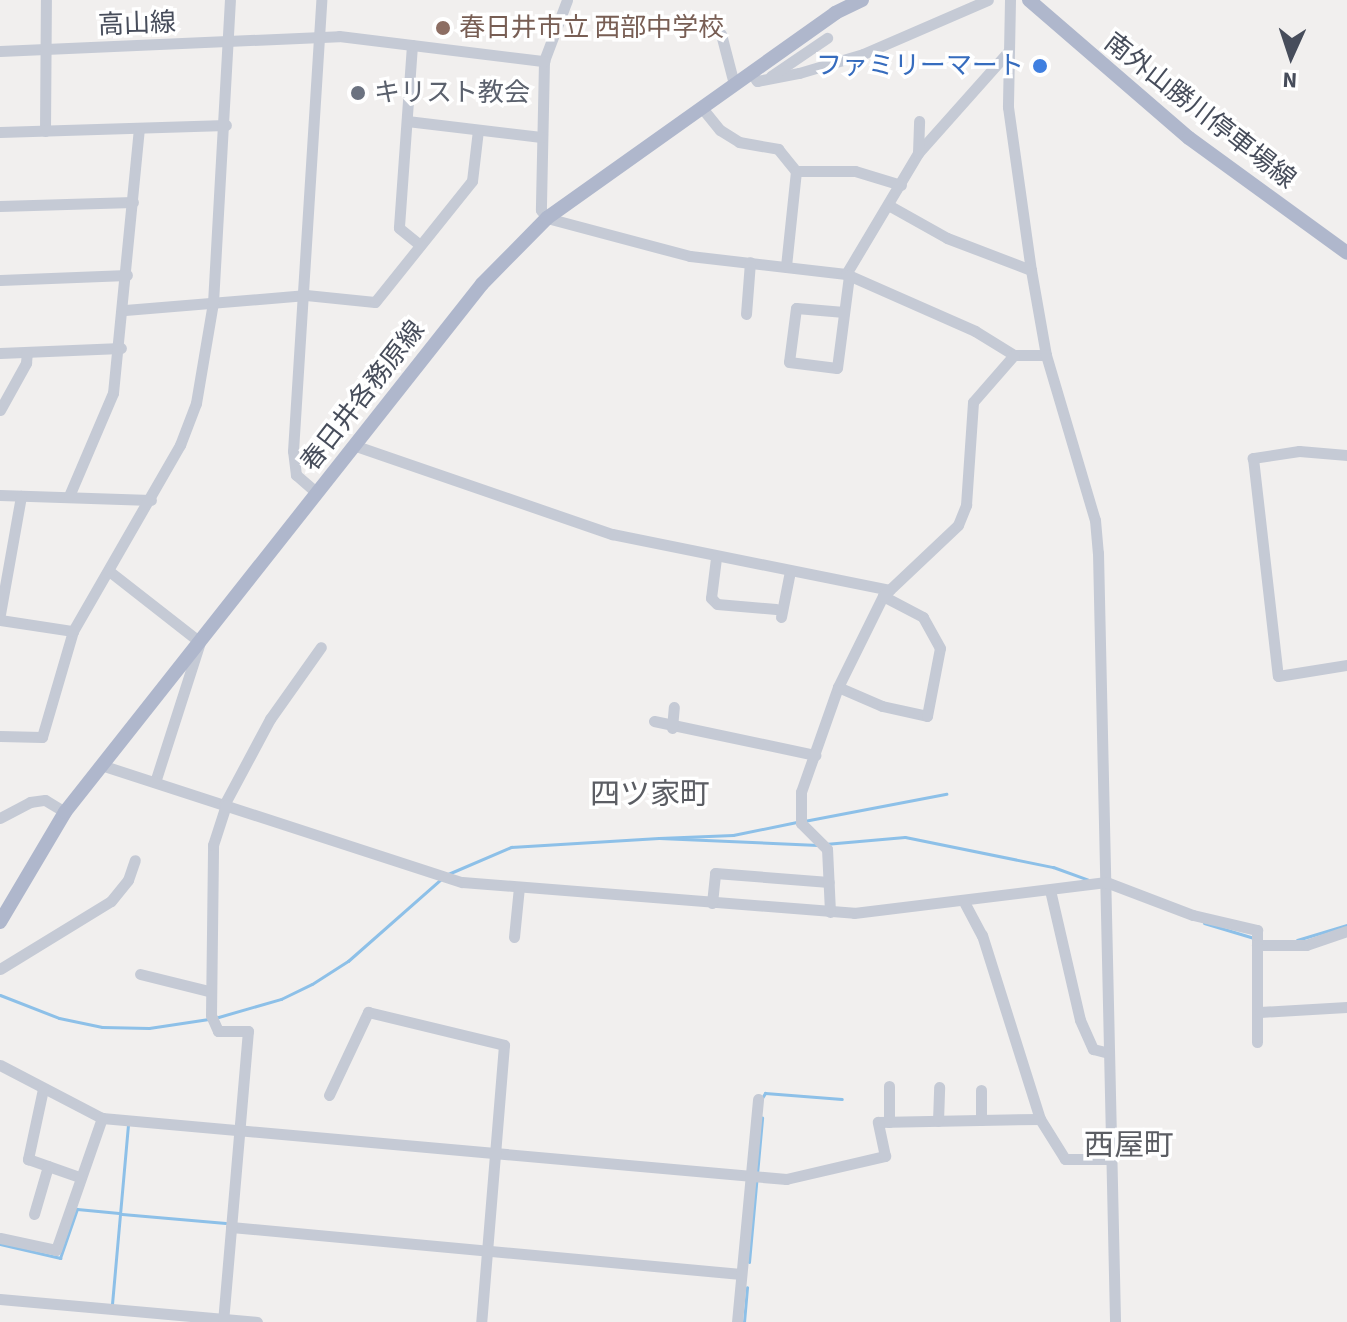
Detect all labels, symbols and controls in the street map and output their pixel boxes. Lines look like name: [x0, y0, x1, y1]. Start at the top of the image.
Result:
street label: 高山線: [97, 7, 177, 41]
place label: 春日井市立 西部中学校: [459, 12, 724, 44]
north arrow: [1251, 16, 1331, 96]
marker: 春日井市立 西部中学校: [434, 19, 452, 37]
street label: 南外山勝川停車場線: [1098, 27, 1302, 195]
place label: ファミリーマート: [816, 50, 1024, 82]
marker: ファミリーマート: [1031, 57, 1049, 75]
text: N: [1282, 64, 1298, 96]
place label: キリスト教会: [374, 77, 530, 109]
marker: キリスト教会: [349, 84, 367, 102]
street label: 春日井各務原線: [295, 315, 431, 477]
district label: 四ツ家町: [590, 777, 710, 813]
district label: 西屋町: [1084, 1128, 1174, 1164]

